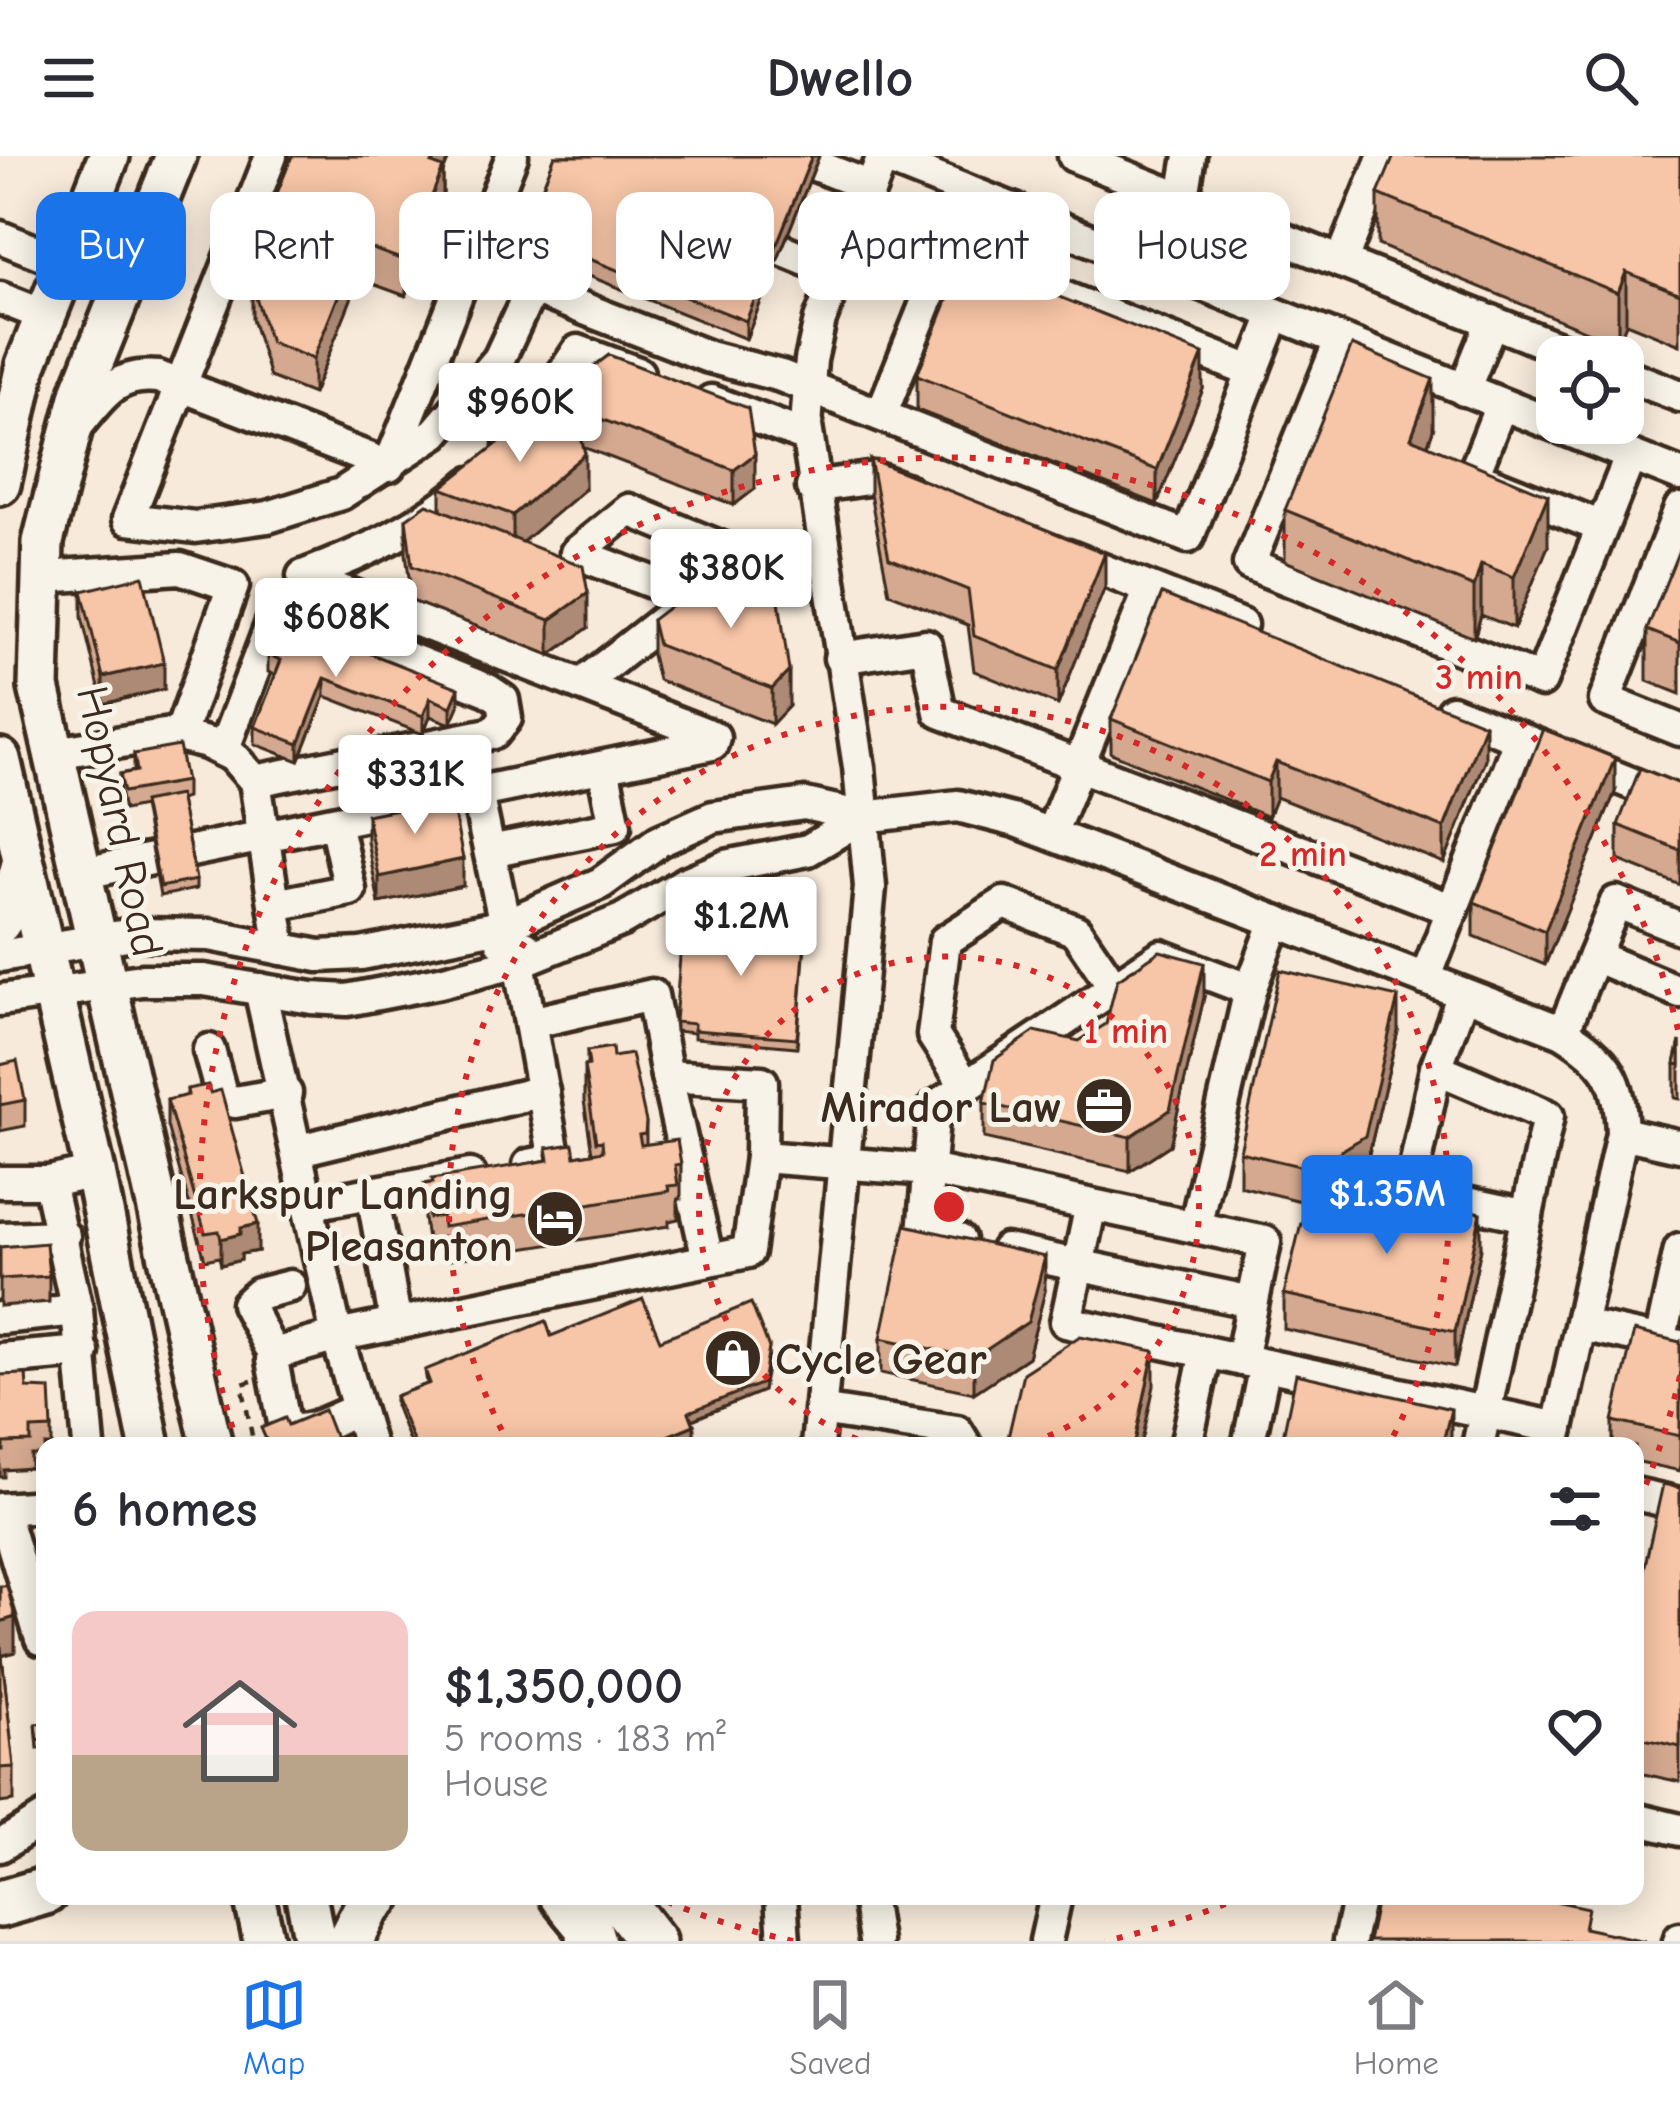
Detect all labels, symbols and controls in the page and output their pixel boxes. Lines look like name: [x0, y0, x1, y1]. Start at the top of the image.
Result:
icon: menu: [36, 45, 102, 111]
icon: search: [1578, 45, 1644, 111]
text: Dwello: [766, 47, 914, 110]
chip: Buy: [36, 192, 186, 300]
chip: Rent: [210, 192, 375, 300]
chip: Filters: [399, 192, 592, 300]
chip: New: [616, 192, 774, 300]
chip: Apartment: [798, 192, 1070, 300]
chip: House: [1094, 192, 1290, 300]
map controls: [1536, 336, 1644, 444]
button: locate: [1536, 336, 1644, 444]
pin: $960K: [436, 363, 604, 465]
text: $960K: [466, 379, 574, 424]
pin: $380K: [647, 529, 815, 631]
text: $380K: [678, 545, 784, 590]
pin: $608K: [252, 578, 420, 680]
text: $608K: [282, 594, 390, 639]
text: 3 min: [1435, 657, 1523, 698]
street label: Hopyard Road: [66, 681, 174, 961]
pin: $331K: [331, 735, 499, 837]
text: $331K: [365, 751, 465, 796]
text: 2 min: [1259, 834, 1347, 875]
pin: $1.2M: [657, 877, 825, 979]
text: $1.2M: [693, 893, 789, 938]
text: 1 min: [1084, 1011, 1168, 1052]
office icon: Mirador Law: [1073, 1075, 1135, 1137]
place label: Mirador Law: [820, 1081, 1062, 1133]
pin: $1.35M: [1289, 1155, 1485, 1257]
place label: Larkspur Landing Pleasanton: [173, 1168, 513, 1272]
text: $1.35M: [1328, 1171, 1446, 1216]
centre of rings: [928, 1186, 970, 1228]
hotel icon: Larkspur Landing Pleasanton: [524, 1188, 586, 1250]
shop icon: Cycle Gear: [702, 1327, 764, 1389]
place label: Cycle Gear: [775, 1333, 987, 1385]
icon: filters: [1542, 1476, 1608, 1542]
text: 6 homes: [72, 1480, 257, 1539]
text: $1,350,000: [444, 1657, 683, 1716]
icon: home: [168, 1659, 312, 1803]
icon: heart: [1542, 1698, 1608, 1764]
text: 5 rooms · 183 m²: [444, 1716, 726, 1761]
text: House: [444, 1761, 548, 1806]
tab: Map: [241, 1972, 307, 2082]
tab: Saved: [789, 1972, 872, 2082]
tab: Home: [1354, 1972, 1439, 2082]

